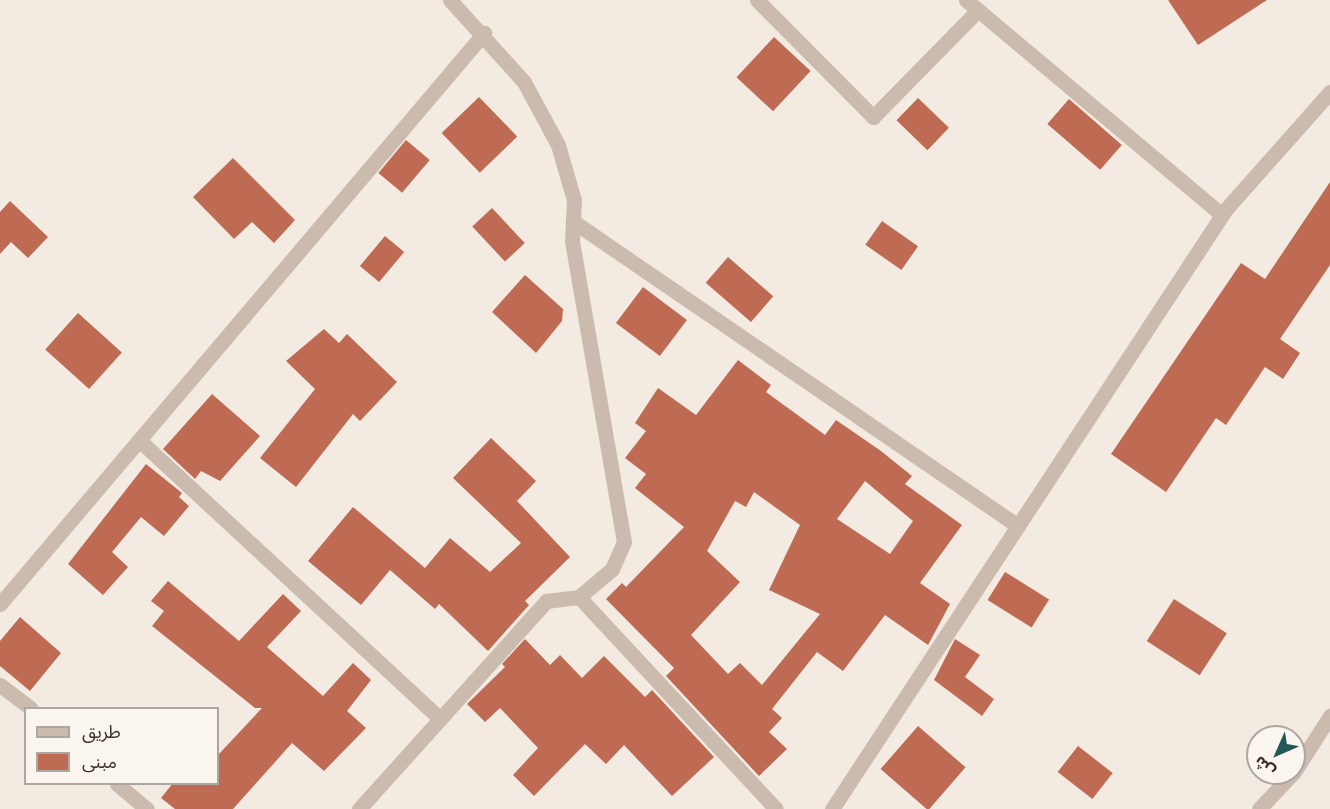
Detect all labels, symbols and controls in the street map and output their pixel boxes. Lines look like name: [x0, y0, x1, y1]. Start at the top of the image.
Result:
legend: [24, 707, 219, 785]
text: طريق: [82, 721, 121, 743]
north arrow: [1246, 725, 1306, 785]
text: مبنى: [82, 751, 117, 773]
text: ش: [1250, 752, 1279, 781]

